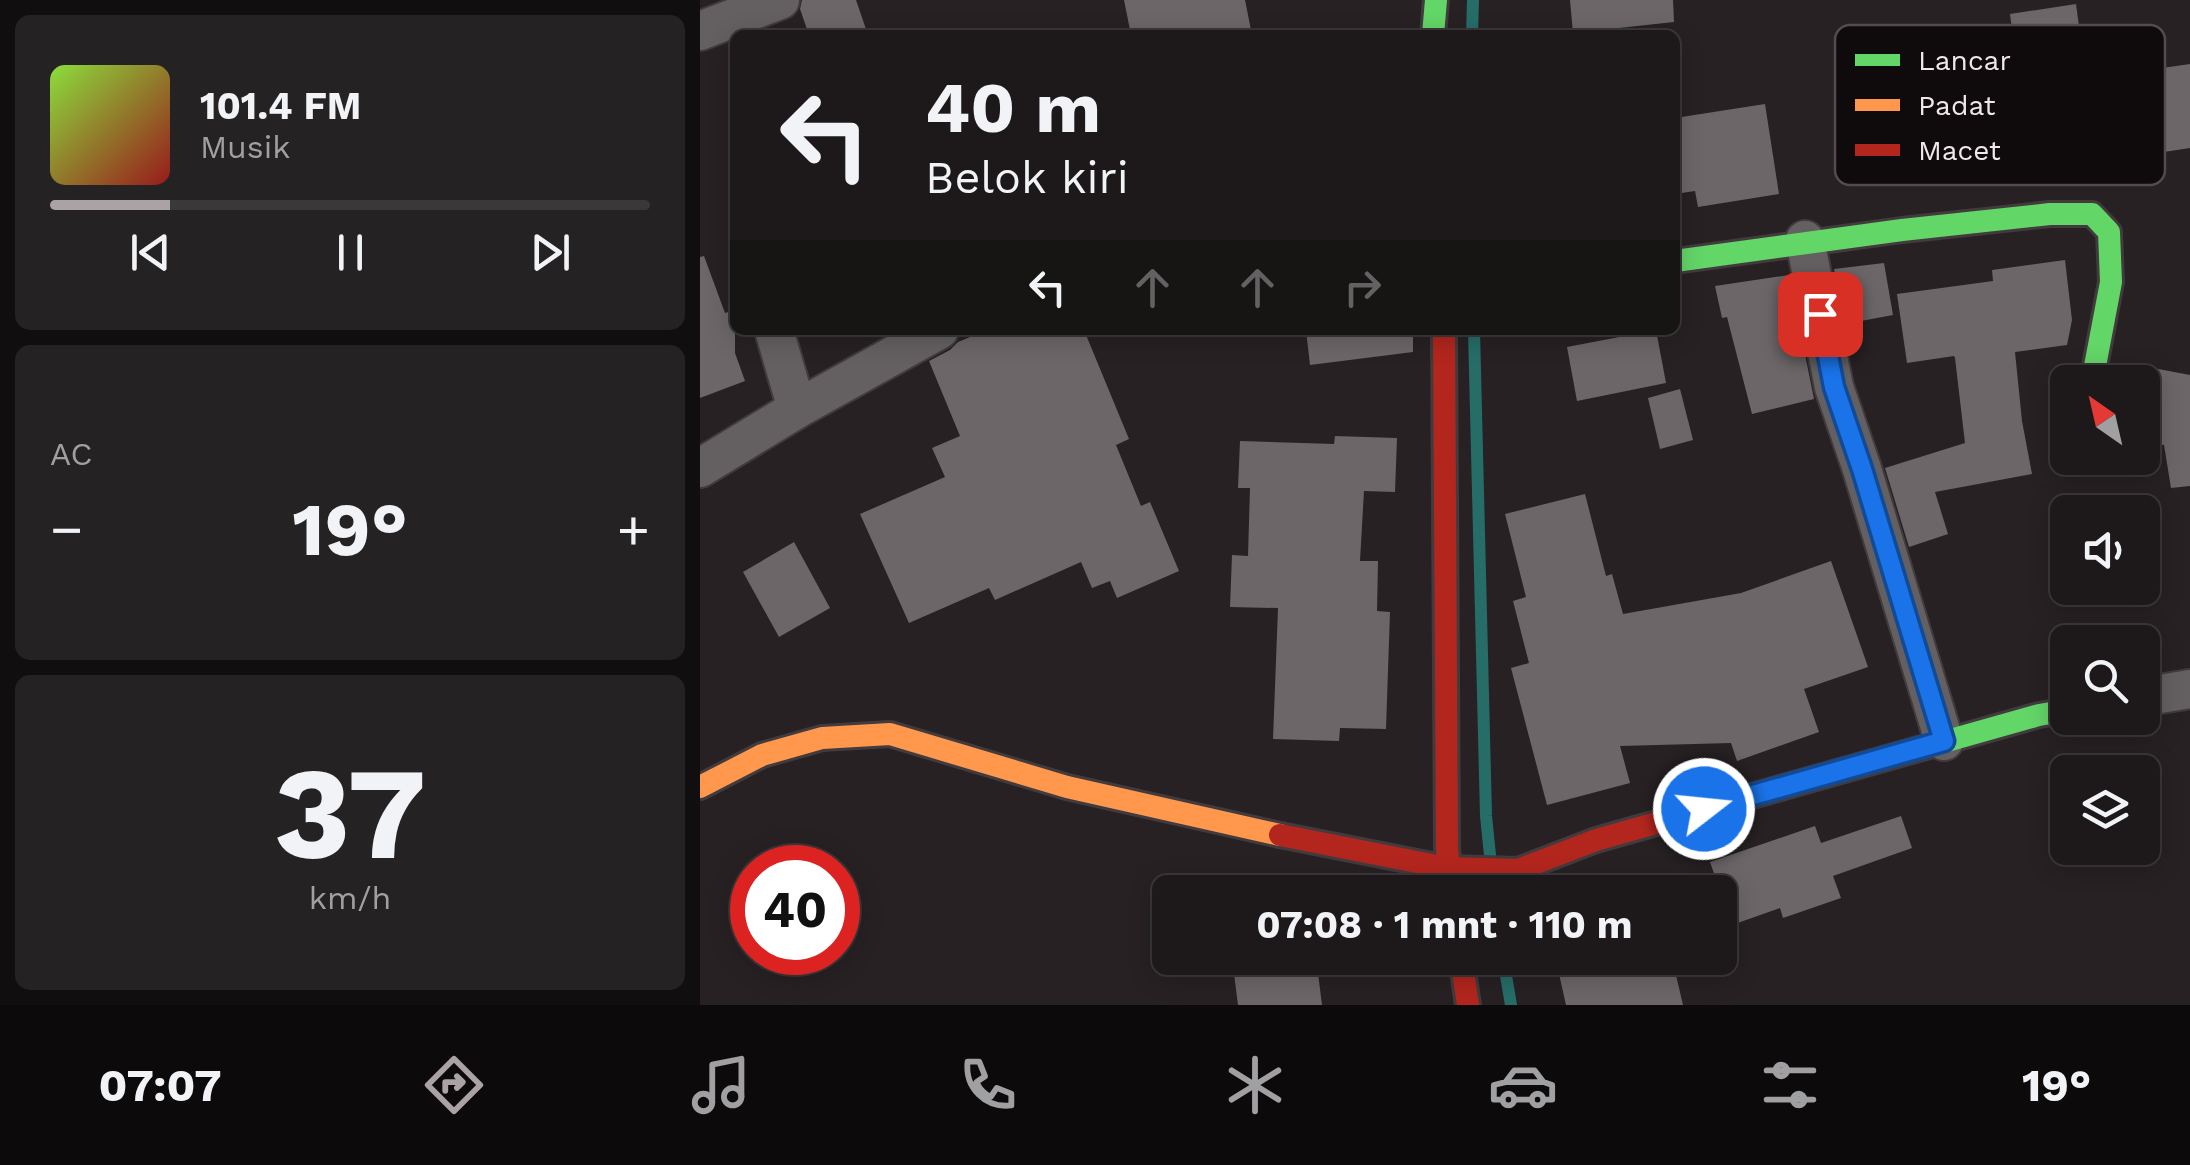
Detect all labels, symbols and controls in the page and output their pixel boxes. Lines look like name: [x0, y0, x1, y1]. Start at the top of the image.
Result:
legend: [1835, 25, 2165, 185]
text: Lancar: [1918, 44, 2011, 77]
text: 40 m: [925, 67, 1101, 149]
icon: left: [760, 70, 890, 200]
text: 101.4 FM: [200, 84, 361, 128]
text: Padat: [1918, 89, 1996, 122]
text: Musik: [200, 128, 290, 166]
text: Macet: [1918, 134, 2001, 167]
text: Belok kiri: [925, 151, 1129, 204]
icon: previous: [123, 225, 178, 280]
icon: pause: [323, 225, 378, 280]
icon: next: [523, 225, 578, 280]
icon: left: [1020, 260, 1075, 315]
icon: ahead: [1125, 260, 1180, 315]
icon: ahead: [1230, 260, 1285, 315]
icon: right: [1335, 260, 1390, 315]
pin: [1778, 272, 1863, 357]
icon: arrive: [1793, 287, 1848, 342]
north arrow: [2050, 365, 2160, 475]
map controls: [2050, 365, 2160, 865]
text: AC: [50, 435, 92, 473]
text: 19°: [292, 485, 408, 573]
button: sound: [2050, 495, 2160, 605]
text: −: [50, 497, 83, 561]
text: +: [617, 497, 650, 561]
button: search: [2050, 625, 2160, 735]
text: 37: [274, 737, 426, 890]
button: layers: [2050, 755, 2160, 865]
position arrow: [1652, 757, 1756, 861]
speed limit sign: 40: [730, 845, 860, 975]
text: km/h: [309, 879, 391, 917]
text: 07:08 · 1 mnt · 110 m: [1256, 903, 1633, 947]
icon: directions: [419, 1050, 489, 1120]
icon: music: [686, 1050, 756, 1120]
icon: phone: [953, 1050, 1023, 1120]
icon: climate: [1220, 1050, 1290, 1120]
icon: car: [1488, 1050, 1558, 1120]
icon: filters: [1755, 1050, 1825, 1120]
text: 07:07: [99, 1059, 222, 1112]
text: 19°: [2022, 1059, 2091, 1112]

